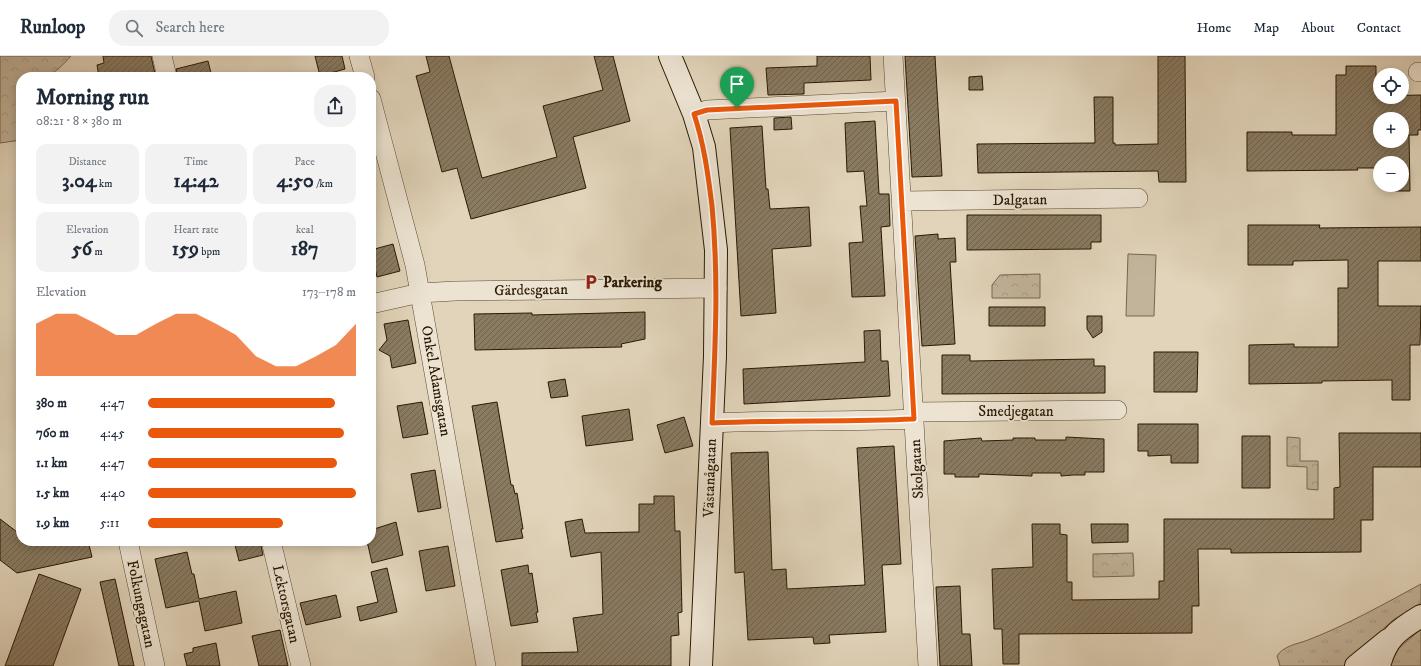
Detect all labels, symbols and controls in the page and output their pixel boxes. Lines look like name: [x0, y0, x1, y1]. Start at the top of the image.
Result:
search box: [109, 10, 389, 46]
text: Runloop: [20, 16, 85, 39]
icon: search: [123, 17, 145, 39]
text: Search here: [155, 18, 225, 37]
text: Home: [1197, 19, 1231, 37]
text: Map: [1253, 19, 1279, 37]
text: About: [1301, 19, 1335, 37]
text: Contact: [1357, 19, 1401, 37]
pin: [720, 67, 754, 108]
map controls: [1373, 68, 1409, 192]
button: locate: [1373, 68, 1409, 104]
icon: arrive: [726, 73, 748, 95]
text: Morning run: [36, 84, 149, 111]
button: share: [314, 85, 356, 127]
button: +: [1373, 112, 1409, 148]
text: 08:21 · 8 × 380 m: [36, 113, 122, 129]
text: Distance: [68, 155, 106, 169]
text: Time: [184, 155, 208, 169]
text: Pace: [294, 155, 315, 169]
button: −: [1373, 156, 1409, 192]
text: 3.04: [62, 169, 97, 194]
text: 14:42: [173, 169, 219, 194]
text: 4:50: [276, 169, 314, 194]
text: km: [97, 177, 113, 191]
text: /km: [314, 177, 333, 191]
street label: Dalgatan: [992, 190, 1048, 210]
text: Elevation: [66, 223, 109, 237]
text: Heart rate: [173, 223, 219, 237]
text: kcal: [296, 223, 314, 237]
text: 56: [72, 237, 92, 262]
text: 159: [172, 237, 199, 262]
text: 187: [291, 237, 319, 262]
text: m: [92, 245, 103, 259]
text: bpm: [199, 245, 220, 259]
parking icon: Parkering: [582, 273, 600, 291]
place label: Parkering: [603, 273, 662, 292]
street label: Gärdesgatan: [494, 280, 568, 300]
text: Elevation: [36, 284, 86, 300]
text: 173–178 m: [302, 284, 356, 300]
street label: Onkel Adamsgatan: [417, 324, 455, 438]
text: 380 m: [36, 395, 67, 411]
text: 4:47: [100, 395, 125, 411]
street label: Smedjegatan: [978, 402, 1054, 421]
text: 760 m: [36, 425, 69, 441]
text: 4:45: [100, 425, 125, 441]
street label: Västanågatan: [699, 438, 721, 519]
street label: Skolgatan: [906, 439, 928, 499]
text: 1.1 km: [36, 455, 68, 471]
text: 4:47: [100, 455, 125, 471]
text: 1.5 km: [36, 485, 69, 501]
text: 4:40: [100, 485, 125, 501]
text: 1.9 km: [36, 515, 69, 531]
text: 5:11: [100, 515, 119, 531]
street label: Folkungagatan: [122, 558, 160, 650]
street label: Lektorsgatan: [268, 563, 304, 645]

